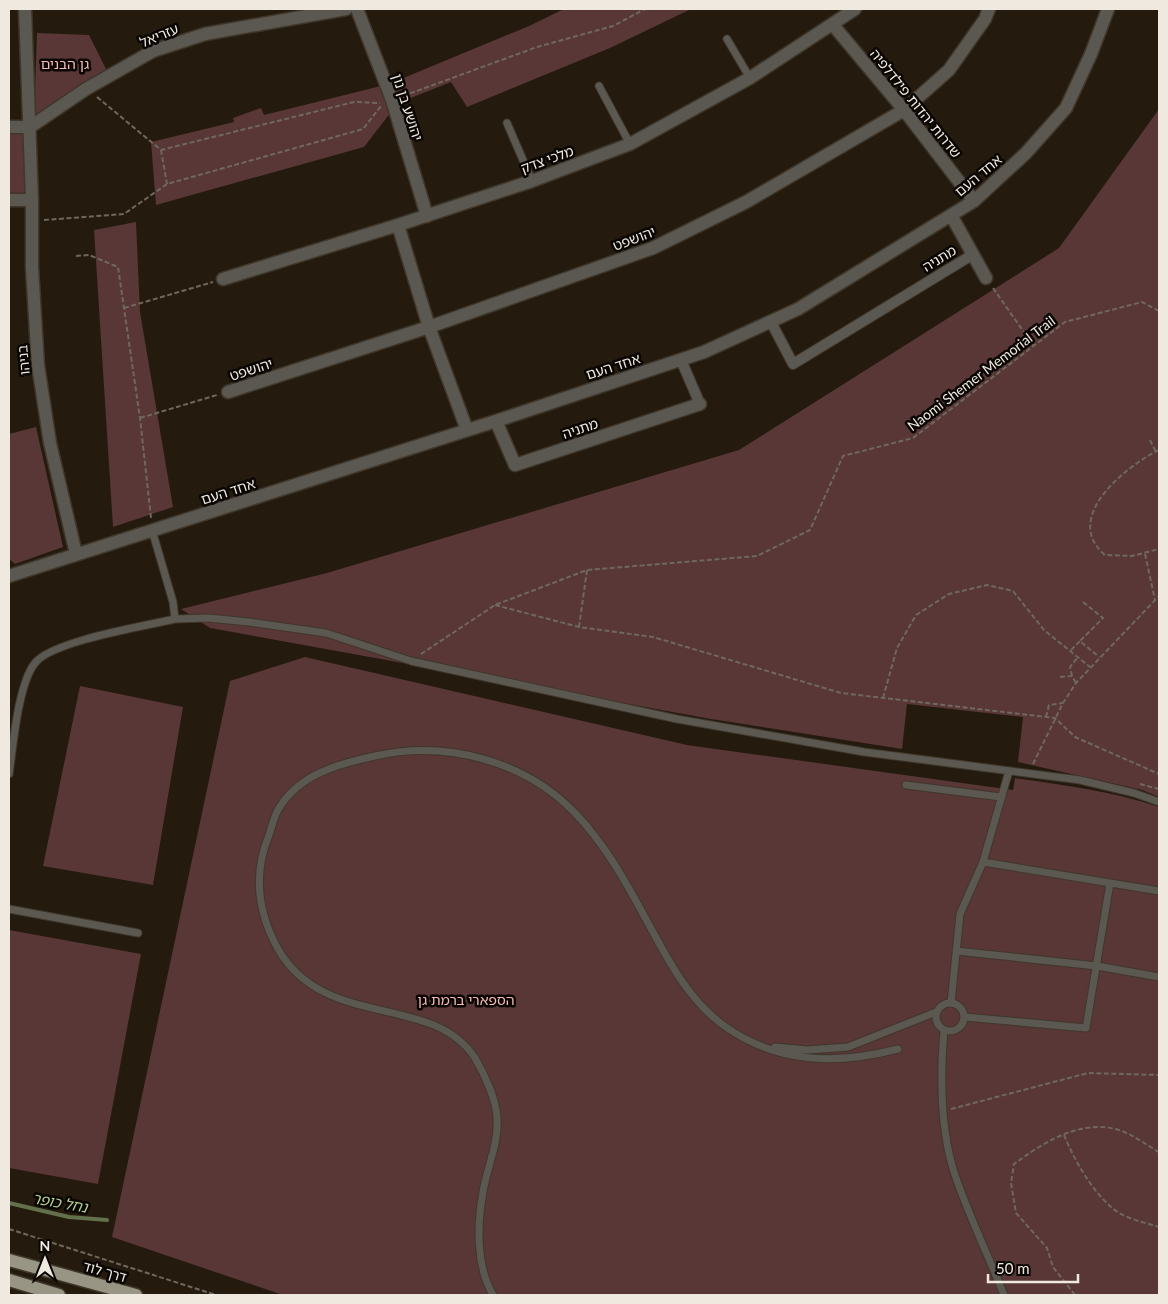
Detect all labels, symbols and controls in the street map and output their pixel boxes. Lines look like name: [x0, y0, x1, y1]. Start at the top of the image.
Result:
street label: עזריאל: [137, 20, 181, 50]
street label: שדרות יהדות פילדלפיה: [867, 45, 965, 161]
park label: גן הבנים: [41, 55, 89, 72]
street label: יהושע בן נון: [389, 71, 427, 143]
street label: מלכי צדק: [518, 142, 576, 176]
street label: אחד העם: [951, 150, 1005, 199]
street label: יהושפט: [610, 222, 658, 254]
street label: מתניה: [919, 241, 959, 275]
street label: Naomi Shemer Memorial Trail: [904, 312, 1058, 434]
street label: בניהו: [13, 344, 33, 376]
street label: אחד העם: [584, 349, 642, 383]
street label: יהושפט: [227, 354, 275, 384]
street label: מתניה: [560, 414, 600, 442]
street label: אחד העם: [199, 474, 257, 508]
park label: הספארי ברמת גן: [417, 991, 515, 1008]
water label: נחל כופר: [31, 1188, 90, 1216]
north arrow: [20, 1234, 70, 1284]
text: N: [40, 1237, 50, 1254]
scale bar: [988, 1252, 1078, 1284]
street label: דרך לוד: [81, 1257, 129, 1285]
text: 50 m: [996, 1259, 1030, 1277]

